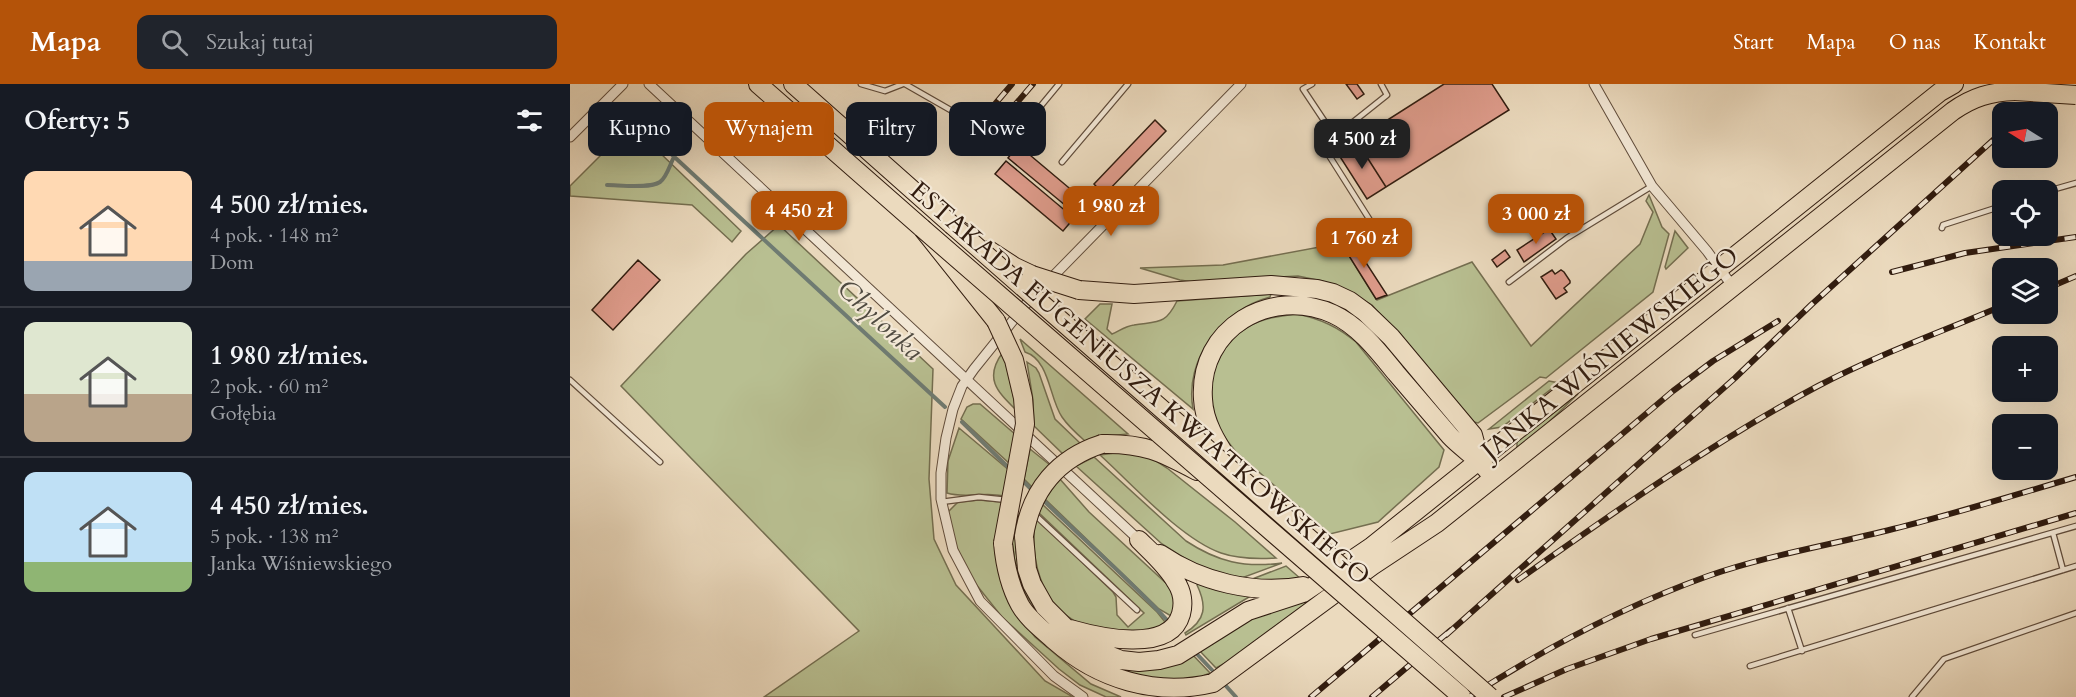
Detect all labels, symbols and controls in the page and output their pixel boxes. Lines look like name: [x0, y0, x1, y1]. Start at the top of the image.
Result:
search box: [137, 15, 557, 69]
text: Mapa: [30, 23, 101, 61]
icon: search: [158, 26, 191, 59]
text: Szukaj tutaj: [206, 27, 314, 57]
text: Start: [1733, 28, 1774, 57]
text: Mapa: [1807, 28, 1856, 57]
text: O nas: [1889, 28, 1941, 57]
text: Kontakt: [1974, 28, 2046, 57]
chip: Kupno: [588, 102, 692, 156]
chip: Wynajem: [704, 102, 834, 156]
chip: Filtry: [846, 102, 937, 156]
chip: Nowe: [949, 102, 1046, 156]
north arrow: [1992, 102, 2058, 168]
map controls: [1992, 102, 2058, 480]
text: Oferty: 5: [24, 103, 130, 138]
icon: filters: [513, 104, 546, 137]
pin: 4 500 zł: [1300, 119, 1424, 170]
text: 4 500 zł: [1328, 125, 1396, 152]
street label: ESTAKADA EUGENIUSZA KWIATKOWSKIEGO: [902, 173, 1378, 593]
button: locate: [1992, 180, 2058, 246]
pin: 1 980 zł: [1049, 186, 1173, 237]
text: 4 500 zł/mies.: [210, 187, 369, 222]
pin: 4 450 zł: [737, 191, 861, 242]
text: 1 980 zł: [1077, 192, 1145, 219]
pin: 3 000 zł: [1474, 194, 1598, 245]
icon: home: [72, 195, 144, 267]
text: 4 450 zł: [765, 197, 833, 224]
text: 3 000 zł: [1502, 200, 1570, 227]
pin: 1 760 zł: [1302, 218, 1426, 269]
text: 4 pok. · 148 m²: [210, 222, 338, 249]
text: 1 760 zł: [1330, 224, 1398, 251]
street label: JANKA WIŚNIEWSKIEGO: [1471, 238, 1746, 470]
text: Dom: [210, 249, 254, 276]
button: layers: [1992, 258, 2058, 324]
water label: Chylonka: [829, 271, 931, 369]
button: +: [1992, 336, 2058, 402]
text: 1 980 zł/mies.: [210, 338, 369, 373]
icon: home: [72, 346, 144, 418]
text: 2 pok. · 60 m²: [210, 373, 328, 400]
text: Gołębia: [210, 400, 276, 427]
button: −: [1992, 414, 2058, 480]
text: 4 450 zł/mies.: [210, 488, 369, 523]
icon: home: [72, 496, 144, 568]
text: 5 pok. · 138 m²: [210, 523, 338, 550]
text: Janka Wiśniewskiego: [210, 550, 392, 577]

